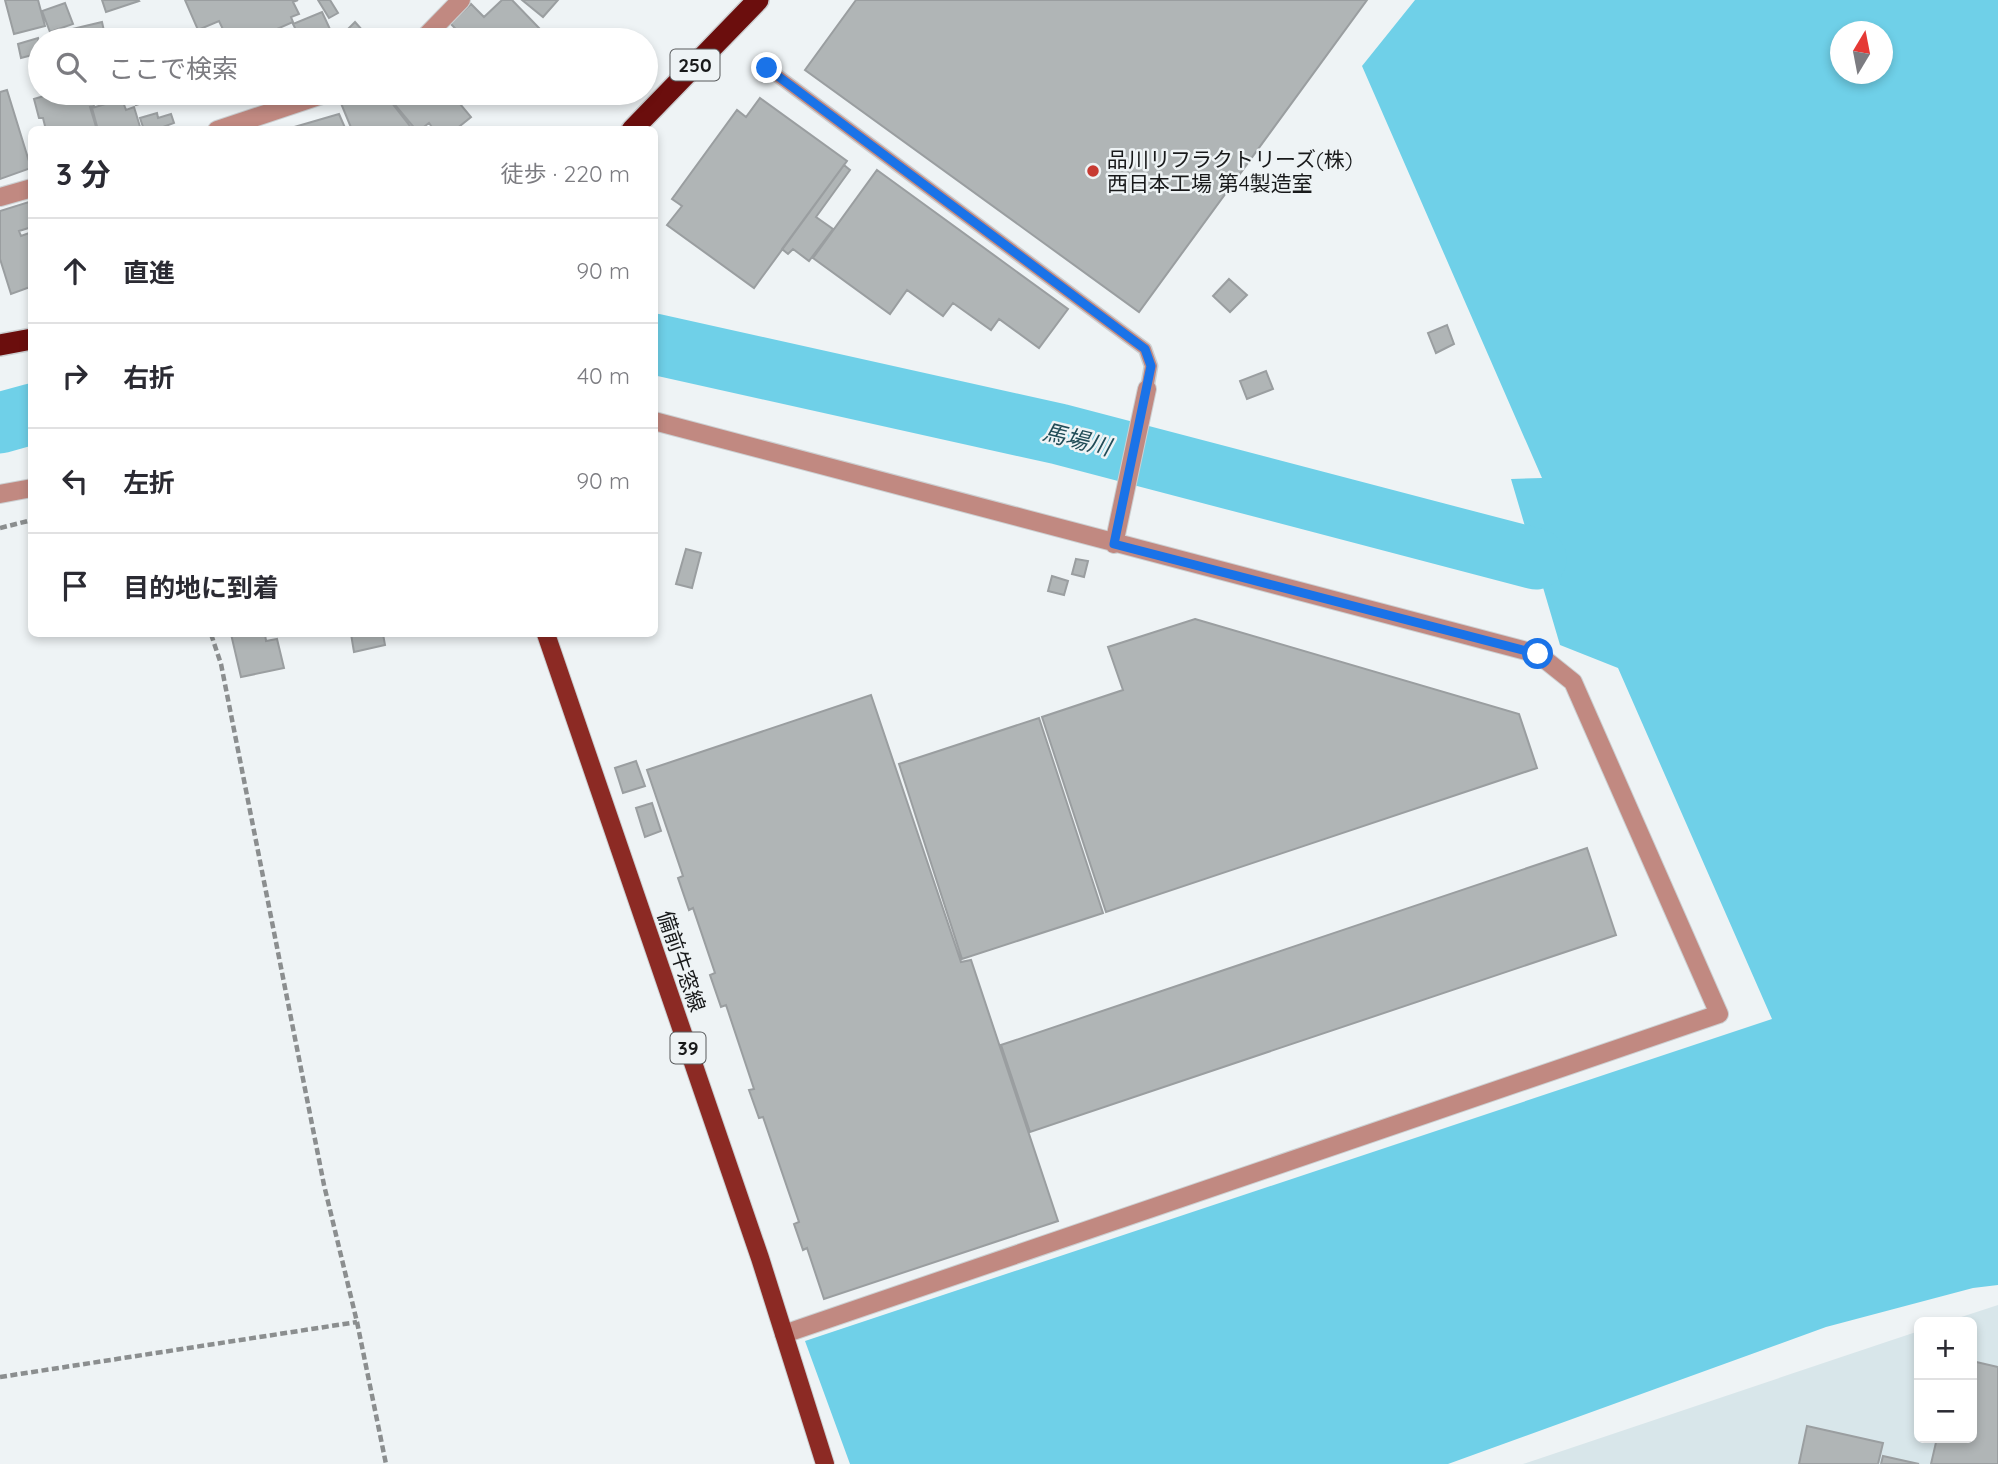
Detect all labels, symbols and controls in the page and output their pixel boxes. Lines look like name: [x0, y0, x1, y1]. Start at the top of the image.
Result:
north arrow: [1830, 21, 1893, 84]
search box: [28, 28, 658, 105]
icon: search: [52, 48, 90, 86]
road number: 250: [670, 50, 720, 80]
text: ここで検索: [108, 52, 238, 85]
route end: [751, 52, 782, 83]
place label: 品川リフラクトリーズ(株) 西日本工場 第4製造室: [1107, 146, 1353, 196]
text: 3 分: [56, 155, 111, 193]
text: 徒歩 · 220 m: [501, 159, 630, 188]
marker: 品川リフラクトリーズ(株) 西日本工場 第4製造室: [1085, 163, 1101, 179]
icon: ahead: [56, 252, 94, 290]
text: 直進: [123, 256, 175, 289]
text: 90 m: [576, 256, 630, 285]
icon: right: [56, 357, 94, 395]
text: 右折: [123, 361, 175, 394]
text: 40 m: [577, 361, 630, 390]
water label: 馬場川: [1040, 417, 1117, 462]
icon: left: [56, 462, 94, 500]
text: 左折: [123, 466, 175, 499]
text: 90 m: [576, 466, 630, 495]
icon: arrive: [56, 567, 94, 605]
text: 目的地に到着: [123, 571, 279, 604]
route start: [1522, 638, 1553, 669]
street label: 備前牛窓線: [653, 907, 711, 1015]
road number: 39: [670, 1032, 706, 1064]
map controls: [1914, 1317, 1977, 1443]
button: +: [1914, 1317, 1977, 1380]
button: −: [1914, 1380, 1977, 1443]

